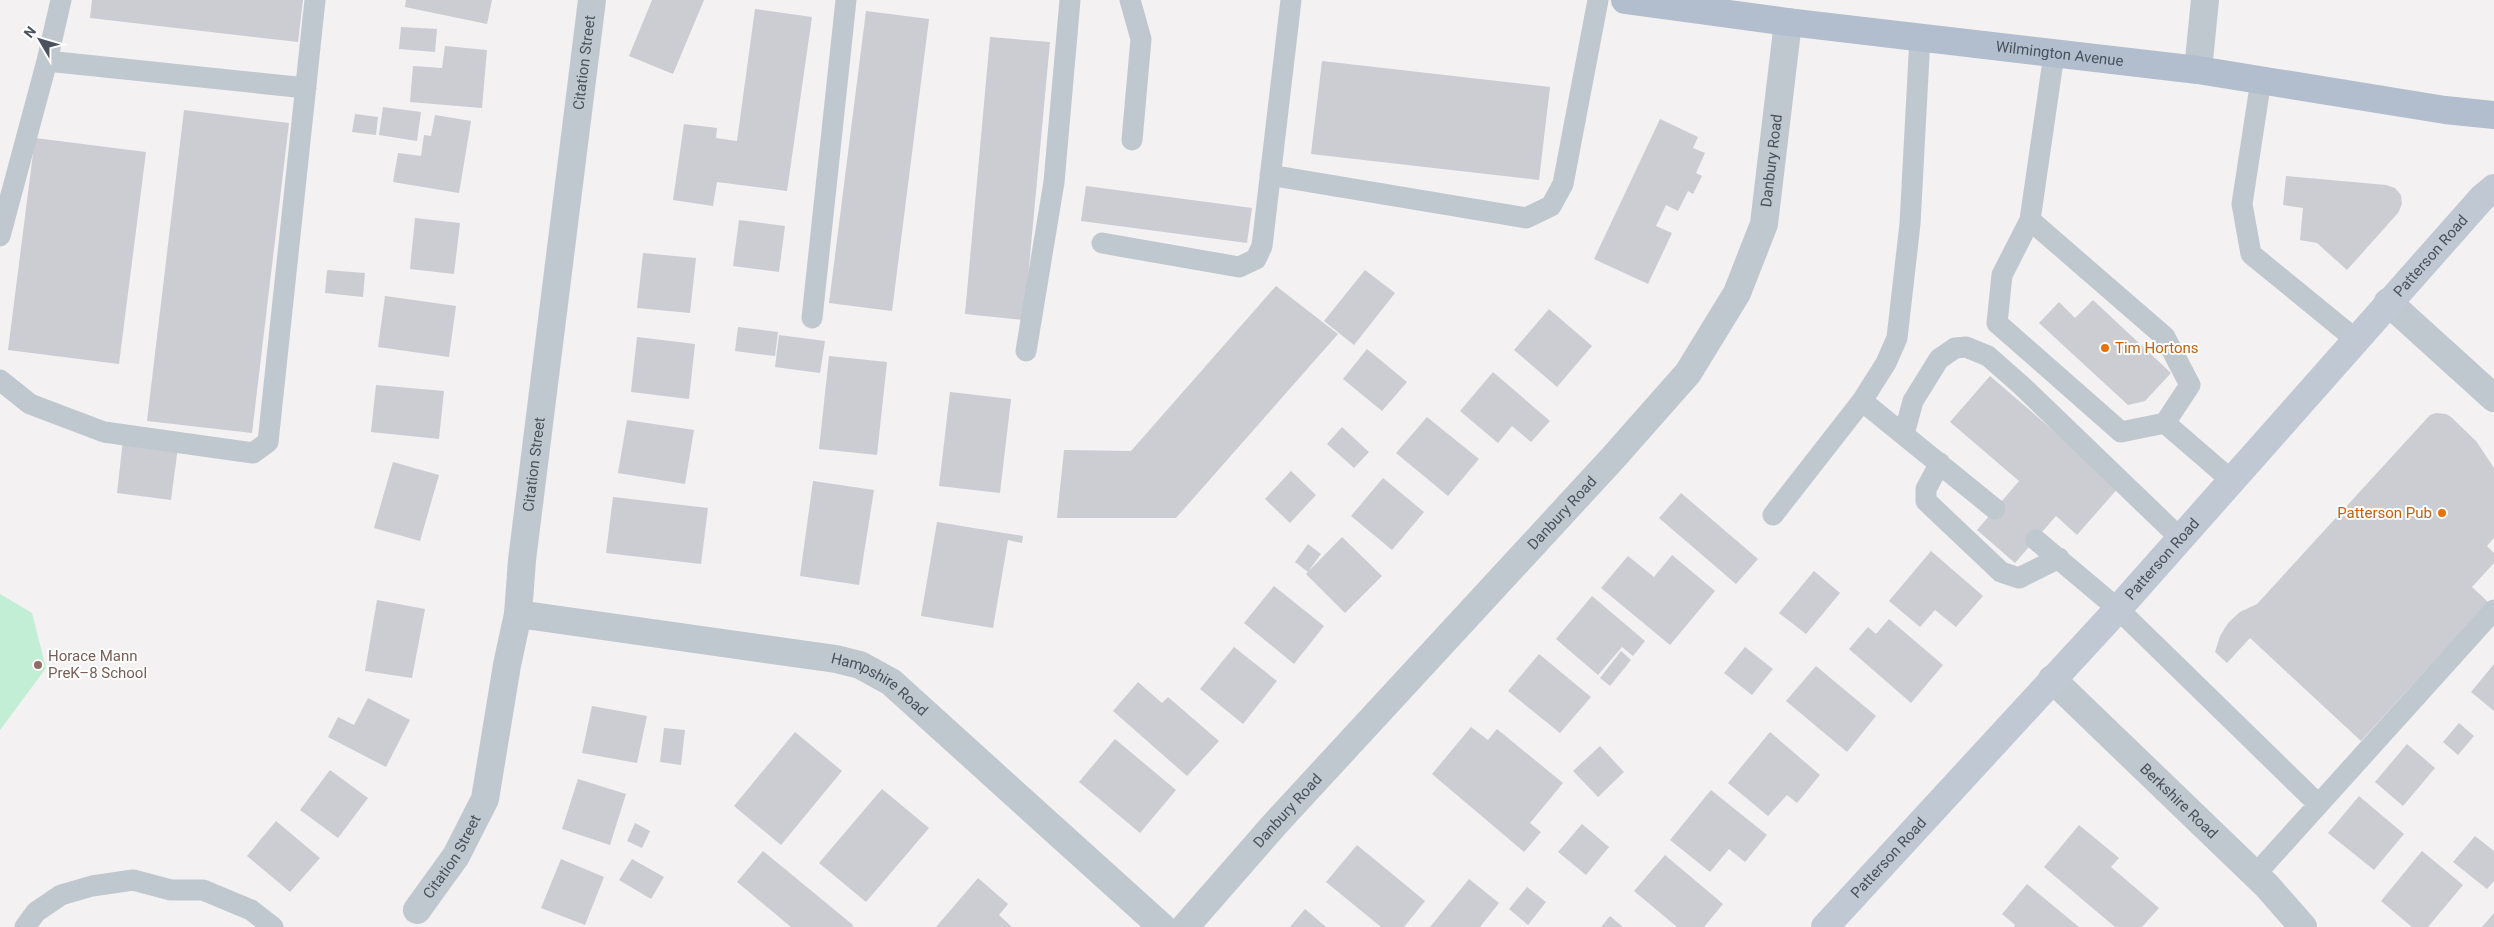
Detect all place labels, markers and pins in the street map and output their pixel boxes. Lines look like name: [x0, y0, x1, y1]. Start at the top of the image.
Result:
place label: Tim Hortons: [2115, 339, 2199, 357]
marker: Tim Hortons: [2099, 342, 2111, 354]
place label: Patterson Pub: [2337, 504, 2432, 522]
marker: Patterson Pub: [2436, 507, 2448, 519]
place label: Horace Mann PreK–8 School: [48, 647, 147, 682]
marker: Horace Mann PreK–8 School: [32, 659, 44, 671]

